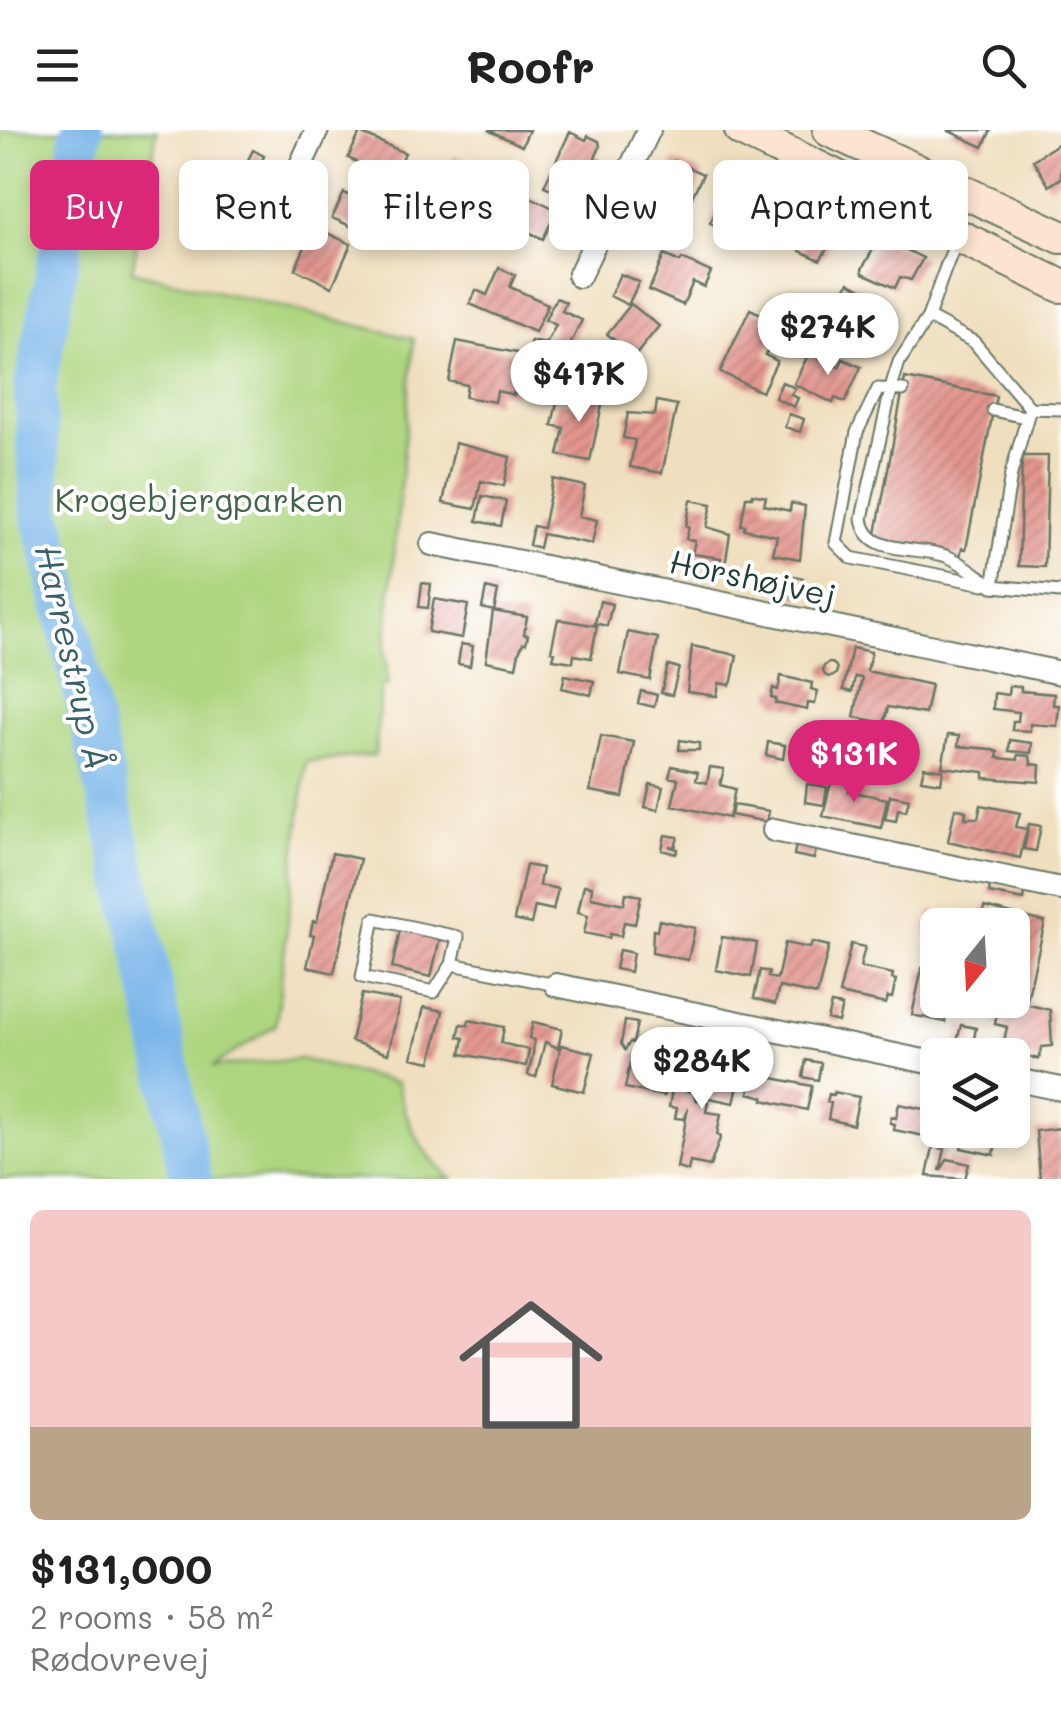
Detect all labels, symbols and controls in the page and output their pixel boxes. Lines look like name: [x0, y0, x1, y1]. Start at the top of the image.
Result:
text: Roofr: [466, 36, 595, 94]
icon: menu: [30, 38, 85, 93]
icon: search: [976, 38, 1031, 93]
chip: Buy: [30, 160, 159, 250]
chip: Rent: [179, 160, 328, 250]
chip: Filters: [348, 160, 529, 250]
chip: New: [549, 160, 693, 250]
chip: Apartment: [713, 160, 968, 250]
pin: $274K: [758, 293, 898, 378]
text: $274K: [780, 304, 876, 346]
pin: $417K: [509, 340, 649, 425]
text: $417K: [532, 351, 626, 393]
park label: Krogebjergparken: [55, 478, 343, 520]
street label: Horshøjvej: [666, 539, 840, 615]
water label: Harrestrup Å: [26, 540, 122, 774]
pin: $131K: [784, 720, 924, 805]
text: $131K: [810, 731, 898, 773]
north arrow: [920, 908, 1030, 1018]
map controls: [920, 908, 1030, 1148]
pin: $284K: [632, 1027, 772, 1112]
text: $284K: [653, 1038, 751, 1080]
button: layers: [920, 1038, 1030, 1148]
icon: home: [441, 1275, 621, 1455]
text: $131,000: [30, 1540, 212, 1595]
text: 2 rooms · 58 m²: [30, 1595, 273, 1637]
text: Rødovrevej: [30, 1637, 209, 1679]

